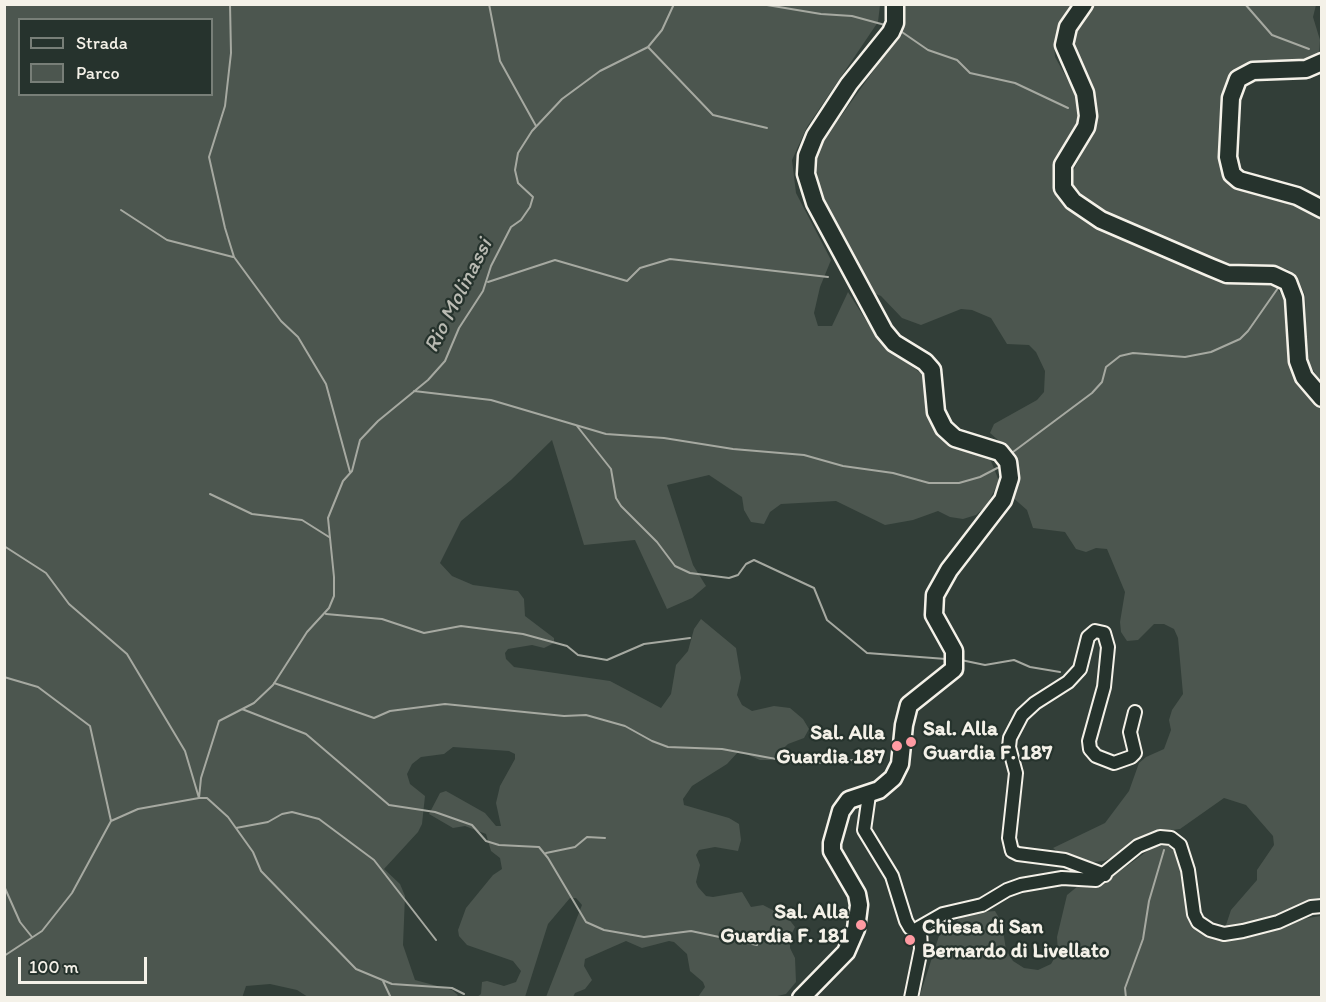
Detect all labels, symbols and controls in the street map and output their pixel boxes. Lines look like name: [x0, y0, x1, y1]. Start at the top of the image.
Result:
legend: [18, 18, 213, 96]
text: Strada: [76, 32, 128, 54]
text: Parco: [76, 62, 120, 84]
water label: Rio Molinassi: [419, 235, 499, 357]
place label: Sal. Alla Guardia F. 187: [923, 717, 1052, 767]
place label: Sal. Alla Guardia 187: [776, 721, 885, 771]
marker: Sal. Alla Guardia F. 187: [904, 735, 918, 749]
marker: Sal. Alla Guardia 187: [890, 739, 904, 753]
place label: Sal. Alla Guardia F. 181: [720, 900, 849, 950]
place label: Chiesa di San Bernardo di Livellato: [922, 915, 1110, 965]
marker: Sal. Alla Guardia F. 181: [854, 918, 868, 932]
marker: Chiesa di San Bernardo di Livellato: [903, 933, 917, 947]
scale bar: [21, 945, 150, 983]
text: 100 m: [29, 956, 79, 978]

